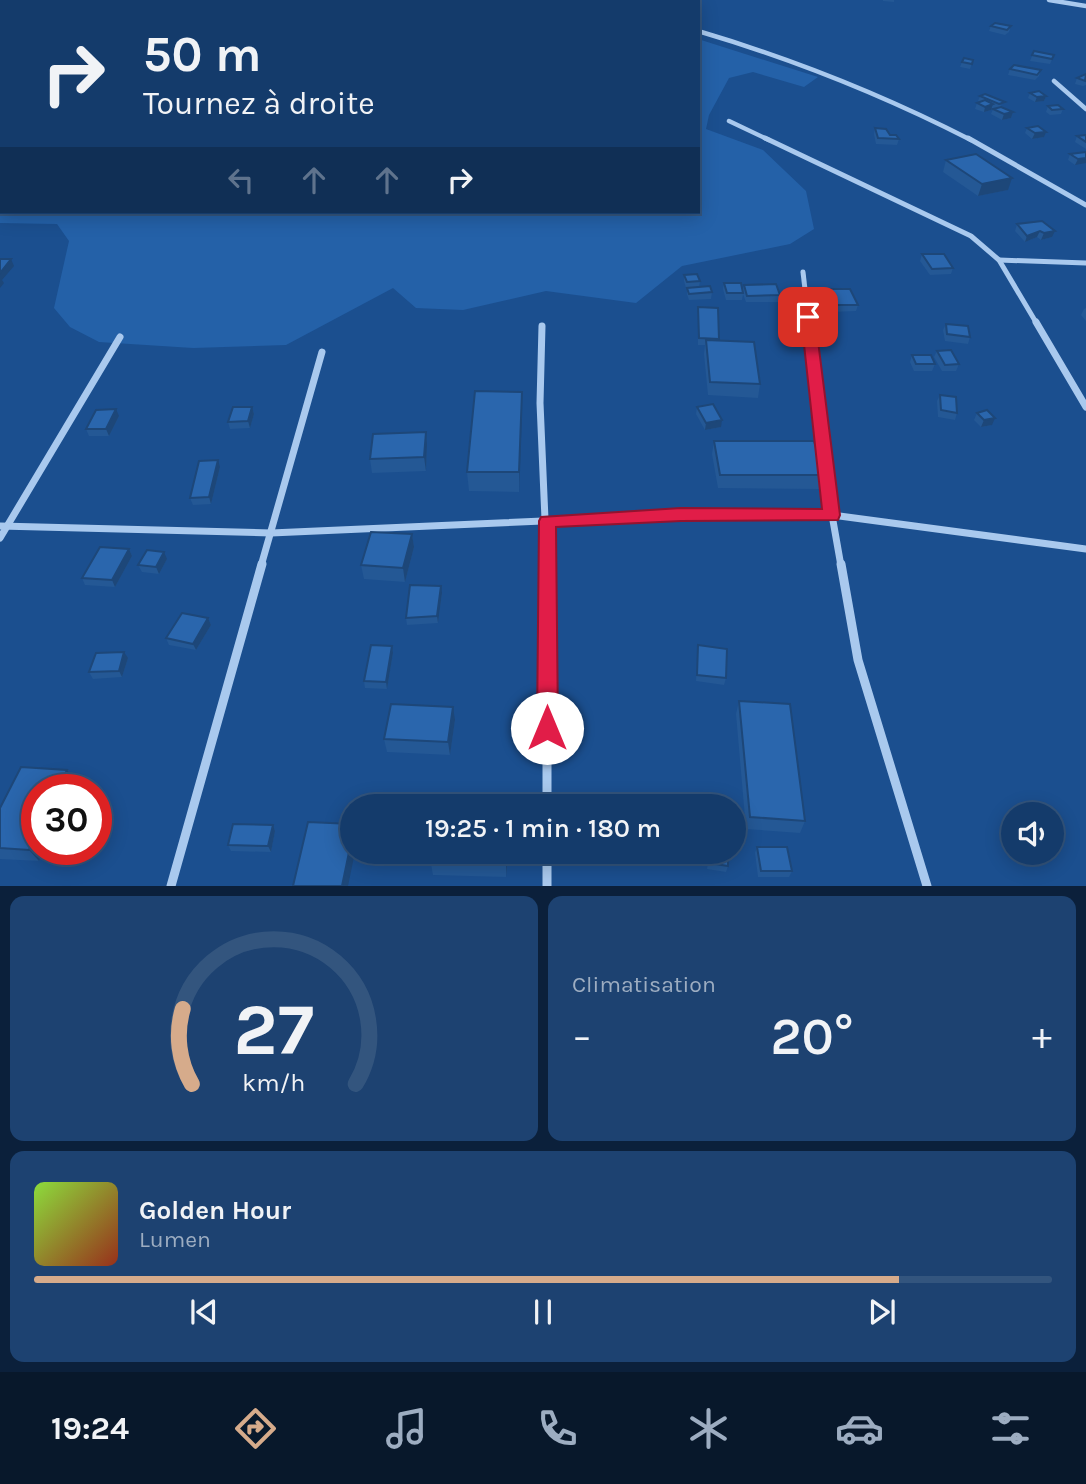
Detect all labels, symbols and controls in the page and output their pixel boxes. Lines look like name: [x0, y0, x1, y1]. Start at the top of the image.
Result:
text: 50 m: [143, 26, 261, 83]
icon: right: [28, 28, 119, 119]
text: Tournez à droite: [143, 85, 375, 122]
icon: left: [222, 161, 260, 199]
icon: ahead: [295, 161, 333, 199]
icon: ahead: [368, 161, 406, 199]
icon: right: [441, 161, 479, 199]
pin: [778, 287, 838, 347]
icon: arrive: [789, 298, 827, 336]
position arrow: [510, 691, 584, 765]
speed limit sign: 30: [21, 774, 112, 865]
map controls: [1001, 802, 1064, 865]
button: sound: [1001, 802, 1064, 865]
text: 19:25 · 1 min · 180 m: [425, 813, 661, 844]
text: Climatisation: [572, 971, 716, 998]
text: 27: [234, 988, 314, 1073]
text: 20°: [771, 1006, 853, 1067]
text: −: [572, 1014, 592, 1059]
text: +: [1032, 1014, 1052, 1059]
text: km/h: [242, 1068, 306, 1097]
text: Golden Hour: [139, 1195, 291, 1226]
text: Lumen: [139, 1226, 211, 1253]
icon: previous: [185, 1293, 223, 1331]
icon: pause: [524, 1293, 562, 1331]
icon: next: [863, 1293, 901, 1331]
icon: directions: [231, 1404, 280, 1453]
icon: music: [382, 1404, 431, 1453]
icon: phone: [533, 1404, 582, 1453]
icon: climate: [684, 1404, 733, 1453]
icon: car: [835, 1404, 884, 1453]
icon: filters: [986, 1404, 1035, 1453]
text: 19:24: [51, 1410, 129, 1447]

